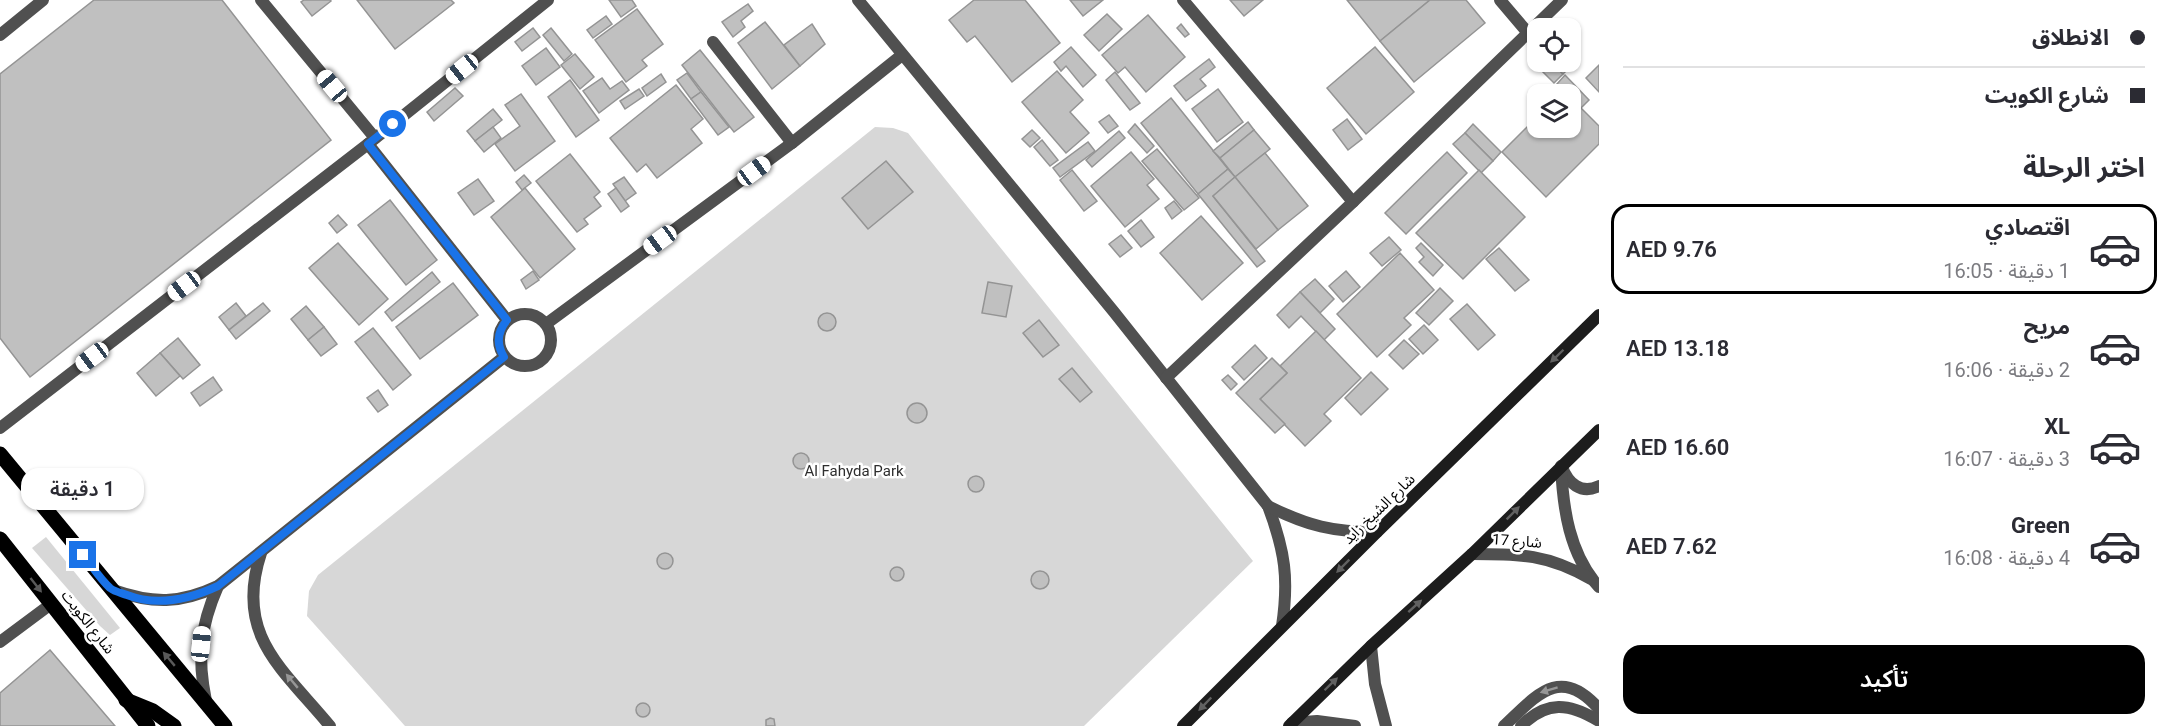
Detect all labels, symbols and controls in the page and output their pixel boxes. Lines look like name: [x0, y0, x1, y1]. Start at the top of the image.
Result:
map controls: [1527, 18, 1581, 138]
button: locate: [1527, 18, 1581, 72]
text: الانطلاق: [2032, 25, 2109, 50]
car: [442, 51, 482, 87]
car: [314, 66, 350, 106]
text: شارع الكويت: [1985, 83, 2109, 108]
button: layers: [1527, 84, 1581, 138]
route start: [379, 110, 406, 137]
text: اختر الرحلة: [2023, 152, 2145, 184]
car: [734, 153, 774, 189]
text: اقتصادي: [1985, 215, 2070, 240]
car: [640, 222, 680, 258]
icon: car: [2088, 222, 2142, 276]
text: AED 9.76: [1626, 237, 1717, 262]
text: 1 دقيقة · 16:05: [1943, 259, 2070, 283]
car: [164, 268, 204, 304]
text: مريح: [2024, 314, 2070, 339]
icon: car: [2088, 321, 2142, 375]
text: AED 13.18: [1626, 336, 1729, 361]
car: [72, 339, 112, 375]
one-way arrow: [1551, 349, 1565, 363]
text: 2 دقيقة · 16:06: [1943, 358, 2070, 382]
text: XL: [2044, 414, 2070, 439]
icon: car: [2088, 420, 2142, 474]
text: AED 16.60: [1626, 435, 1729, 460]
text: 3 دقيقة · 16:07: [1943, 447, 2070, 471]
park label: Al Fahyda Park: [804, 462, 904, 480]
callout: 1 دقيقة: [22, 468, 144, 510]
street label: شارع الشيخ زايد: [1339, 470, 1421, 550]
text: 1 دقيقة: [50, 477, 115, 501]
one-way arrow: [1506, 506, 1521, 520]
text: Green: [2011, 513, 2070, 538]
icon: car: [2088, 519, 2142, 573]
street label: شارع 17: [1491, 530, 1543, 555]
text: AED 7.62: [1626, 534, 1717, 559]
route end: [69, 541, 96, 568]
text: 4 دقيقة · 16:08: [1943, 546, 2070, 570]
one-way arrow: [1335, 559, 1350, 573]
one-way arrow: [30, 578, 42, 593]
street label: شارع الكويت: [55, 587, 119, 660]
one-way arrow: [1407, 599, 1422, 613]
car: [190, 625, 212, 663]
button: تأكيد: [1623, 645, 2145, 714]
one-way arrow: [163, 652, 176, 667]
one-way arrow: [286, 673, 299, 689]
one-way arrow: [1324, 678, 1338, 692]
one-way arrow: [1540, 686, 1558, 695]
one-way arrow: [1198, 696, 1212, 710]

